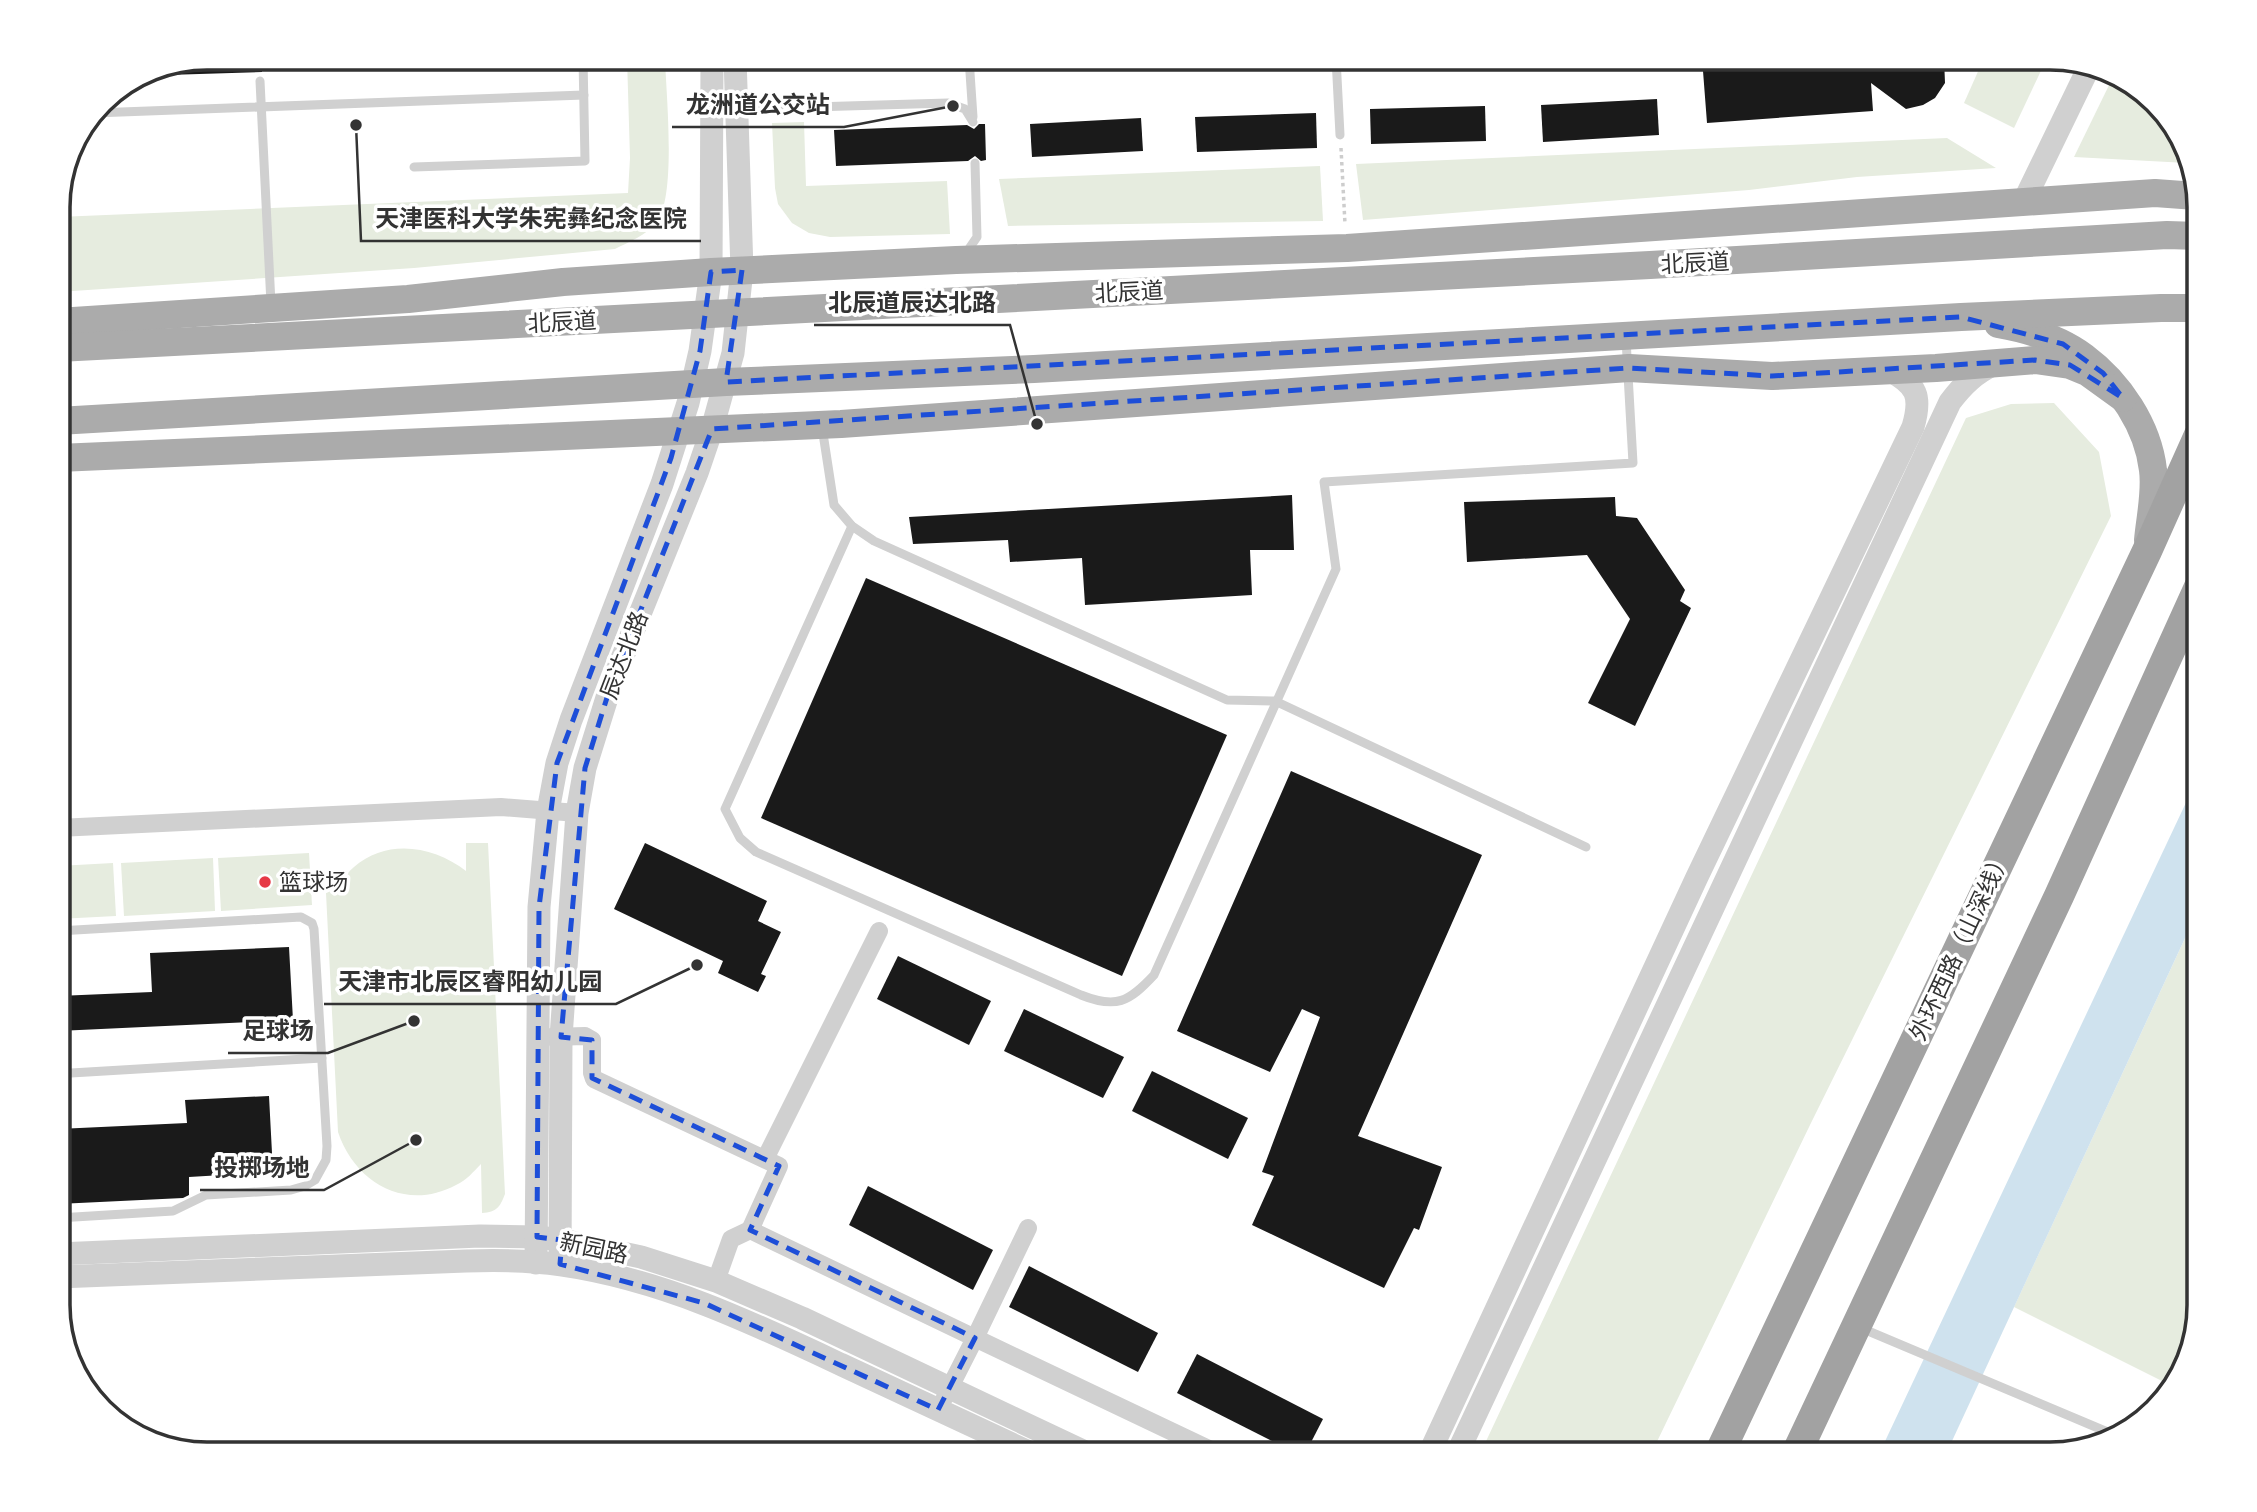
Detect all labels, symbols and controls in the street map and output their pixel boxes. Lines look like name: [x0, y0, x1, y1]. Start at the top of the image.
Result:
callout: 龙洲道公交站: [672, 82, 844, 127]
text: 龙洲道公交站: [686, 89, 830, 120]
callout: 天津医科大学朱宪彝纪念医院: [361, 196, 701, 241]
text: 天津医科大学朱宪彝纪念医院: [375, 203, 687, 234]
street label: 北辰道: [1660, 246, 1730, 280]
street label: 北辰道: [1094, 275, 1164, 309]
callout: 北辰道辰达北路: [814, 280, 1010, 325]
text: 北辰道辰达北路: [828, 287, 996, 318]
street label: 北辰道: [527, 305, 597, 339]
street label: 辰达北路: [594, 607, 654, 703]
street label: 外环西路（山深线）: [1903, 845, 2017, 1045]
place label: 篮球场: [279, 867, 348, 897]
marker: 篮球场: [257, 874, 273, 890]
callout: 天津市北辰区睿阳幼儿园: [324, 959, 616, 1004]
text: 天津市北辰区睿阳幼儿园: [338, 966, 602, 997]
callout: 足球场: [228, 1008, 328, 1053]
text: 足球场: [242, 1015, 314, 1046]
callout: 投掷场地: [200, 1145, 324, 1190]
text: 投掷场地: [214, 1152, 310, 1183]
street label: 新园路: [557, 1226, 631, 1270]

